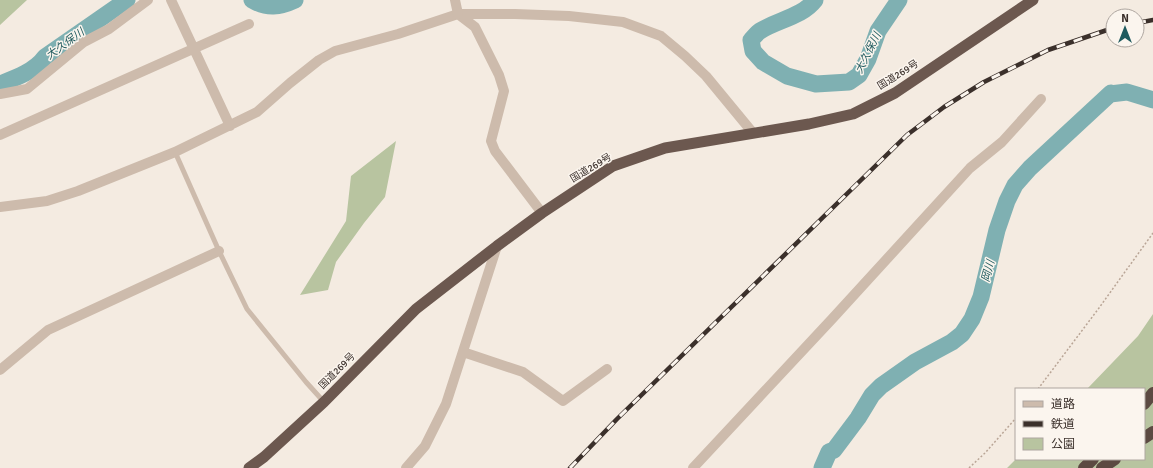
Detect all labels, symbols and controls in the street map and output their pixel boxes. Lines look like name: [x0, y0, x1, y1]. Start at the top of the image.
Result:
north arrow: [1105, 8, 1145, 48]
text: N: [1121, 12, 1129, 25]
water label: 大久保川: [43, 25, 87, 62]
water label: 大久保川: [852, 30, 884, 76]
street label: 国道269号: [875, 58, 921, 92]
street label: 国道269号: [568, 151, 614, 185]
water label: 岡川: [979, 258, 997, 283]
street label: 国道269号: [316, 350, 358, 392]
legend: [1015, 388, 1145, 460]
text: 道路: [1051, 397, 1075, 412]
text: 鉄道: [1051, 417, 1075, 432]
text: 公園: [1051, 437, 1075, 452]

